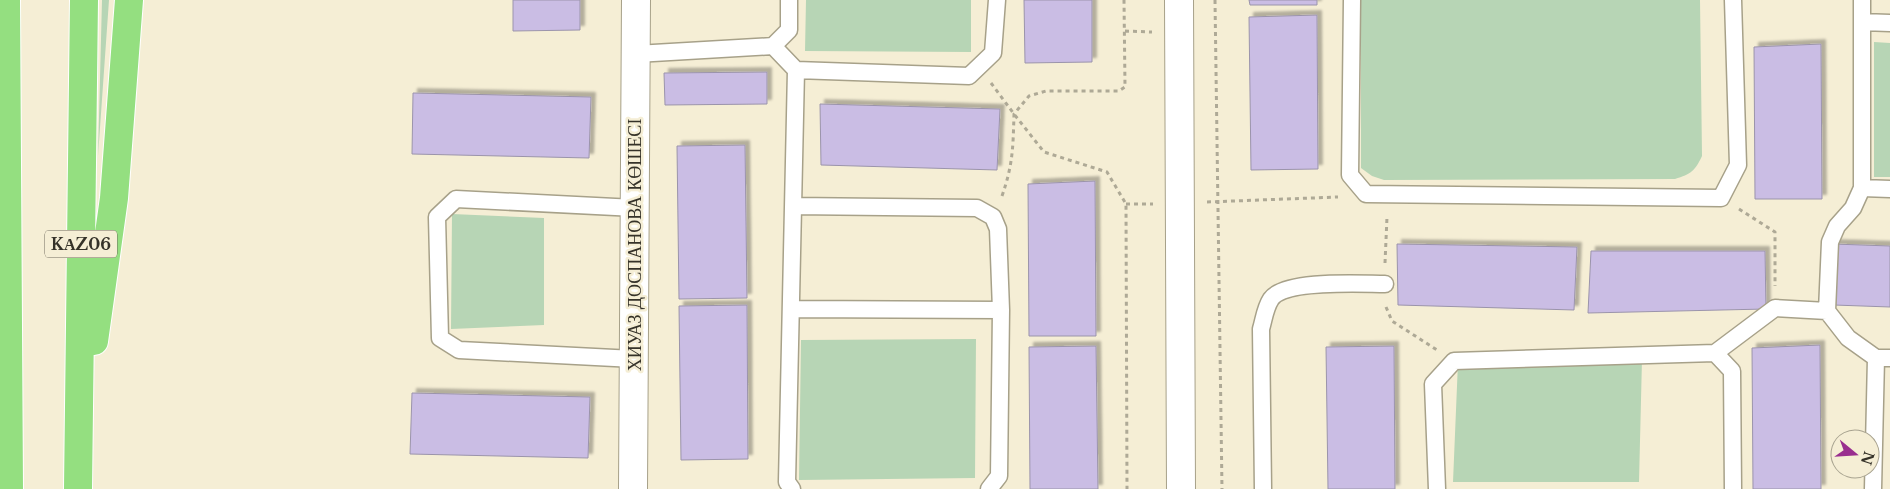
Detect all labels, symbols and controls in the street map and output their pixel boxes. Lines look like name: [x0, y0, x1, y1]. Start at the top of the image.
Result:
street label: ХИУАЗ ДОСПАНОВА КӨШЕСІ: [624, 119, 646, 371]
road number: KАZ06: [45, 230, 117, 258]
north arrow: [1830, 429, 1880, 479]
text: N: [1857, 449, 1878, 467]

